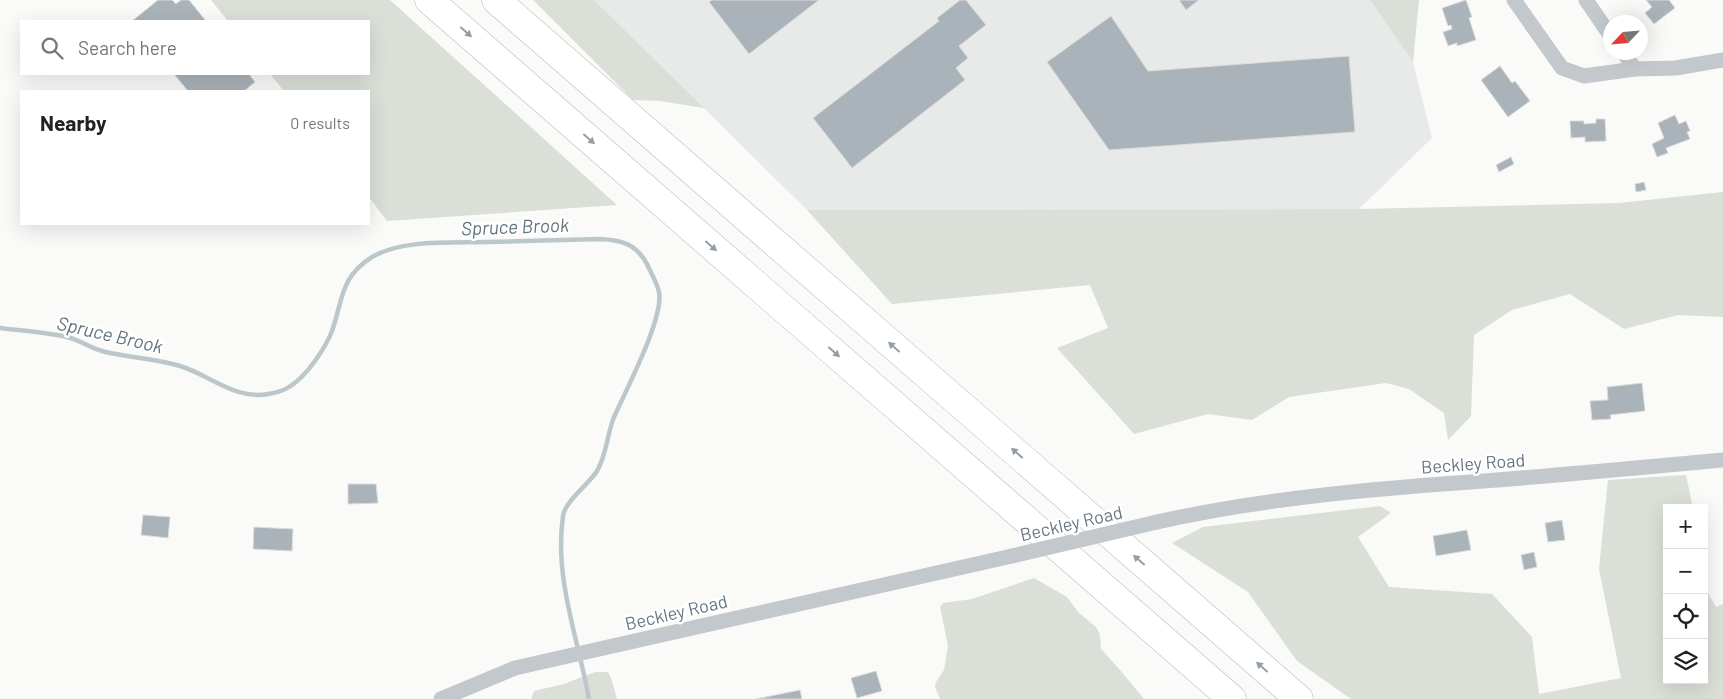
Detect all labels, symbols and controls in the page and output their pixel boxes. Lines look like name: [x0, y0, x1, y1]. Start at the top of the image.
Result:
north arrow: [1603, 15, 1648, 60]
search box: [20, 20, 370, 75]
one-way arrow: [460, 26, 472, 38]
icon: search: [38, 34, 66, 62]
text: Search here: [78, 36, 177, 59]
text: Nearby: [40, 110, 106, 135]
text: 0 results: [290, 113, 350, 132]
one-way arrow: [582, 133, 594, 145]
water label: Spruce Brook: [461, 213, 570, 239]
one-way arrow: [705, 240, 718, 251]
water label: Spruce Brook: [55, 311, 166, 358]
one-way arrow: [888, 341, 901, 352]
one-way arrow: [827, 346, 839, 358]
one-way arrow: [1010, 448, 1023, 459]
street label: Beckley Road: [1420, 448, 1526, 478]
street label: Beckley Road: [1018, 501, 1124, 545]
map controls: [1663, 504, 1708, 684]
button: +: [1663, 504, 1708, 549]
button: −: [1663, 549, 1708, 594]
one-way arrow: [1134, 554, 1146, 566]
street label: Beckley Road: [623, 590, 729, 634]
button: locate: [1663, 594, 1708, 639]
button: layers: [1663, 639, 1708, 684]
one-way arrow: [1256, 661, 1268, 673]

